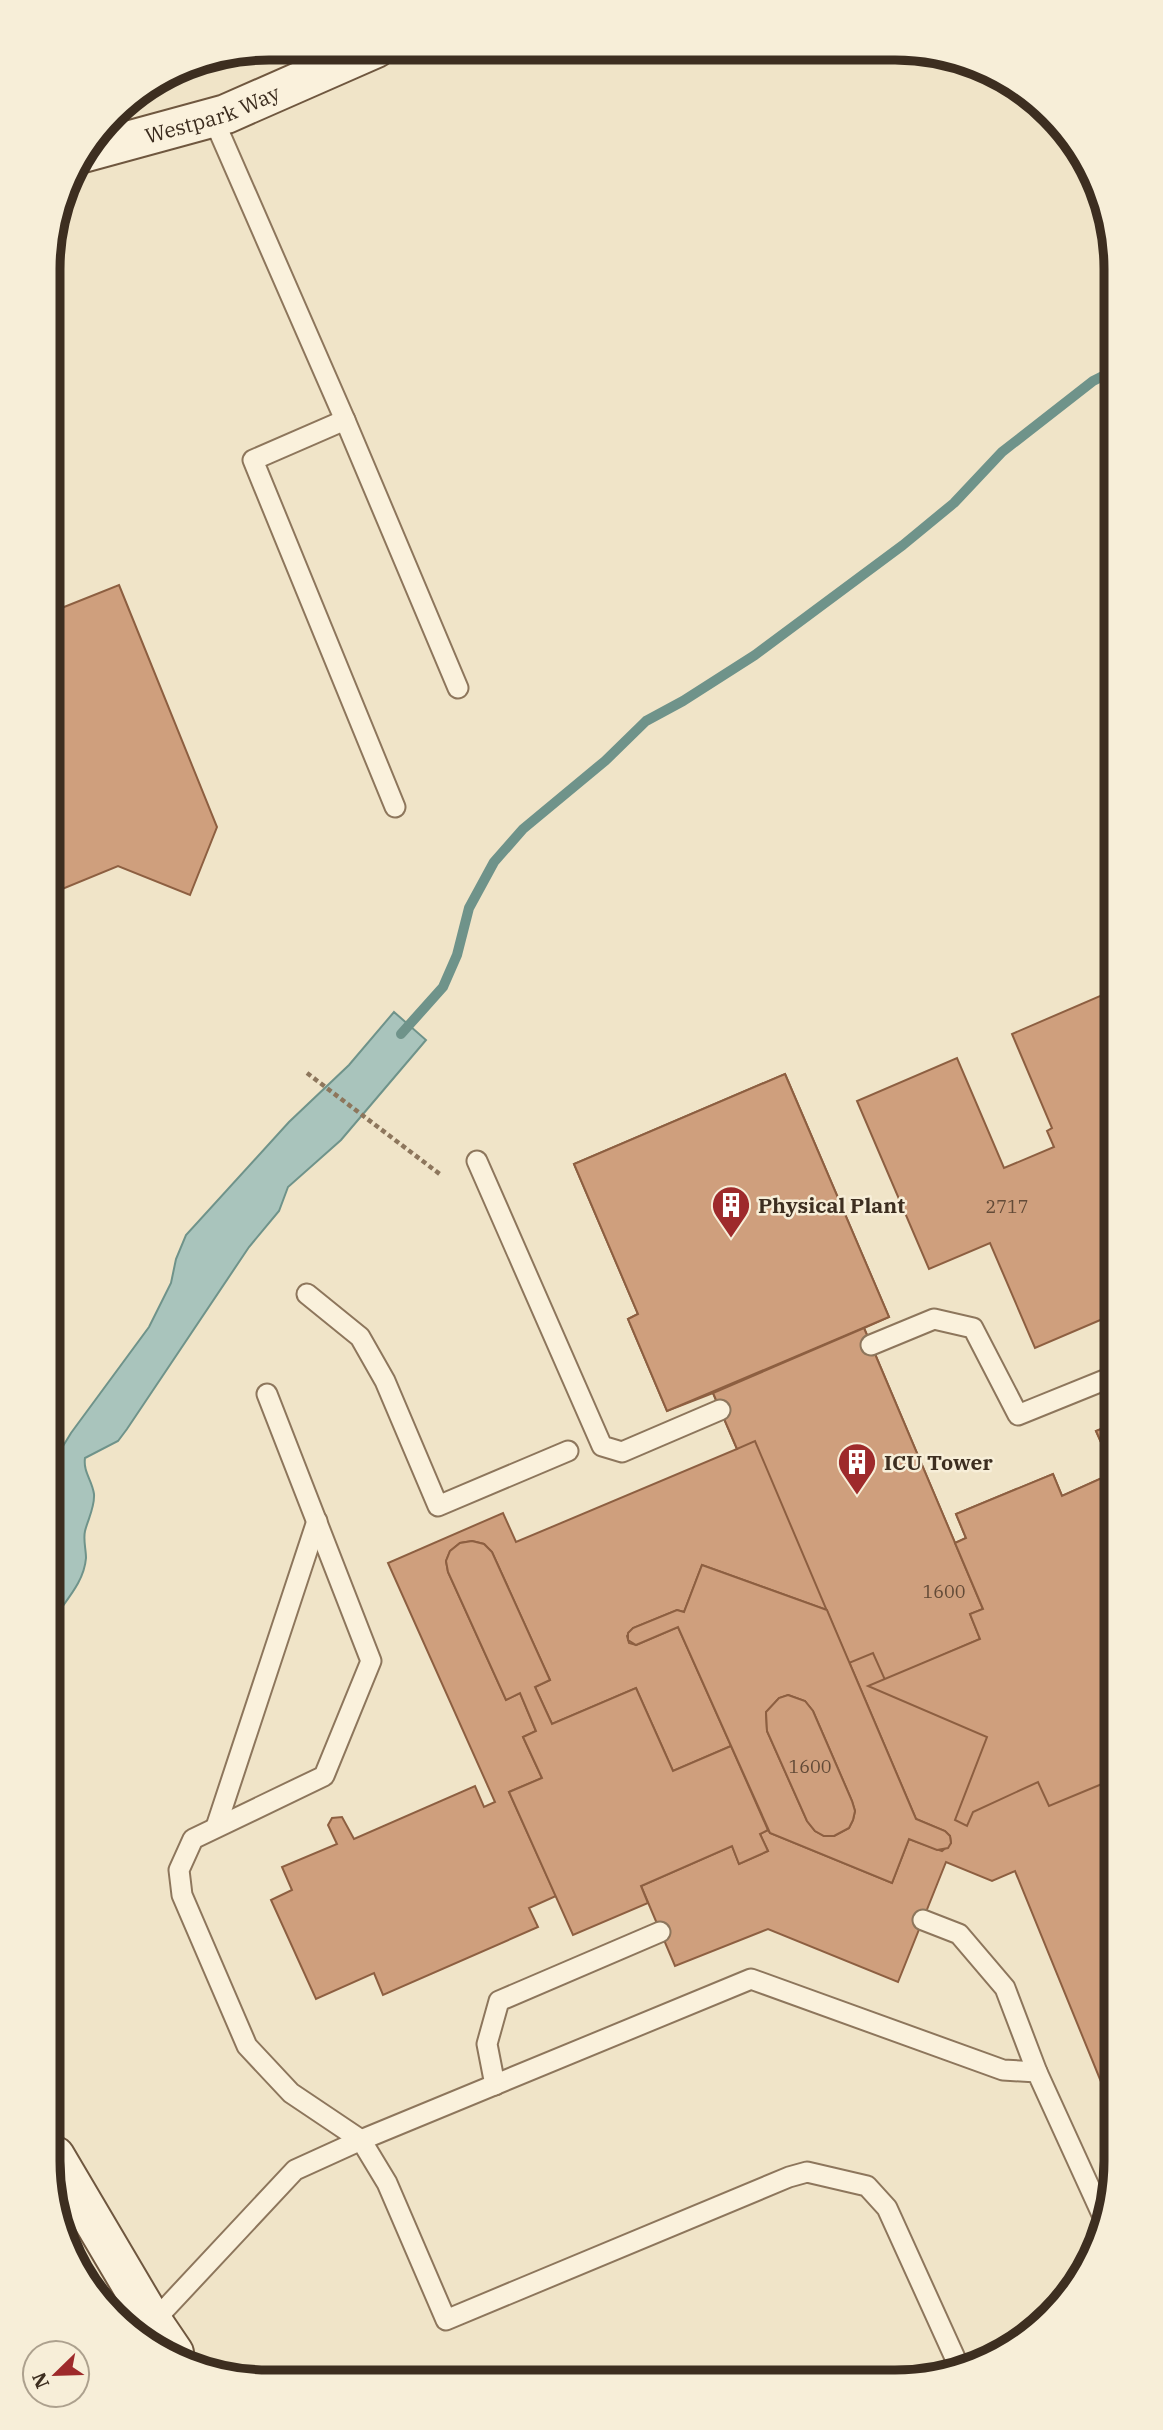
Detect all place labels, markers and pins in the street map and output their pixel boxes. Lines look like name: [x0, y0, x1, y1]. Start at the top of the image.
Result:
building icon: Physical Plant: [710, 1184, 752, 1239]
place label: Physical Plant: [758, 1191, 905, 1219]
building icon: ICU Tower: [836, 1441, 878, 1496]
place label: ICU Tower: [884, 1448, 993, 1476]

